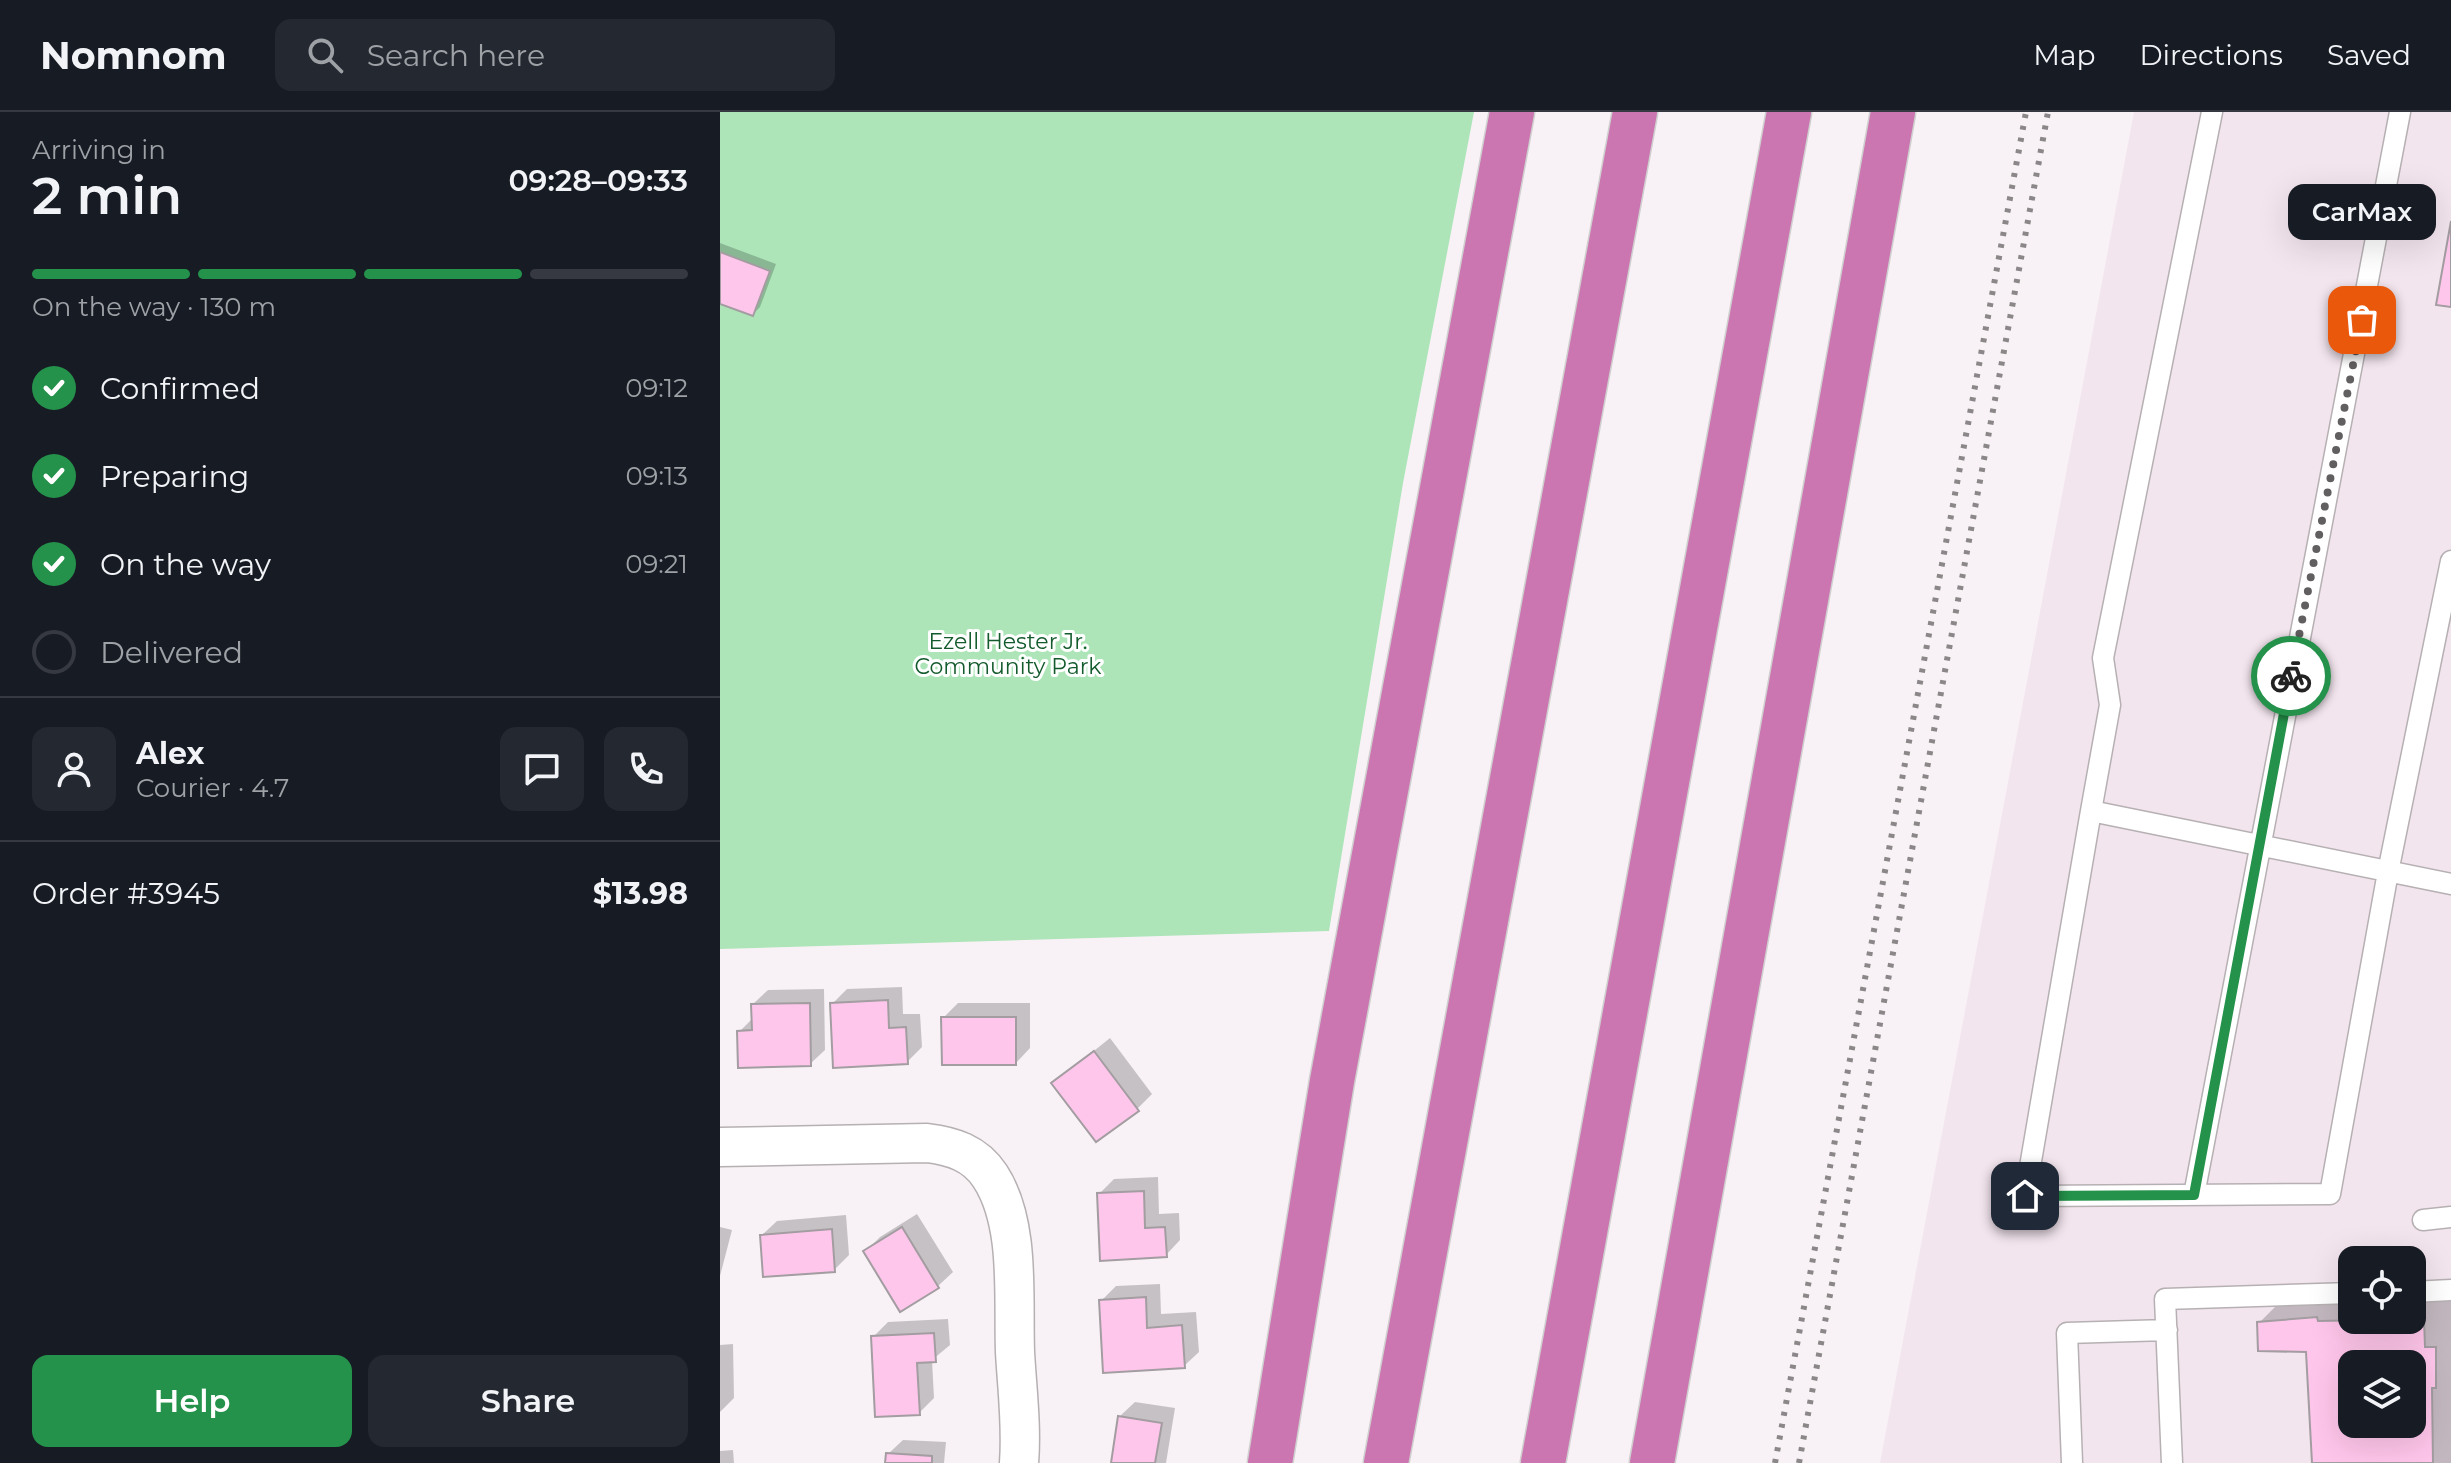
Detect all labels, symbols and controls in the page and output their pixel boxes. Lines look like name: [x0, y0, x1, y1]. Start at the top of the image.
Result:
search box: [275, 19, 835, 91]
text: Nomnom: [40, 32, 227, 79]
icon: search: [303, 33, 347, 77]
text: Search here: [367, 37, 545, 74]
text: Map: [2033, 38, 2095, 72]
text: Directions: [2139, 38, 2283, 72]
text: Saved: [2327, 38, 2411, 72]
text: Arriving in: [32, 134, 166, 166]
text: 09:28–09:33: [508, 162, 688, 199]
text: 2 min: [32, 164, 182, 227]
callout: CarMax: [2288, 184, 2436, 240]
text: CarMax: [2312, 196, 2412, 228]
pin: [2328, 286, 2396, 354]
text: On the way · 130 m: [32, 291, 276, 323]
icon: bag: [2340, 298, 2384, 342]
icon: check: [32, 366, 76, 410]
text: Confirmed: [100, 370, 260, 407]
text: 09:12: [625, 372, 688, 404]
icon: check: [32, 454, 76, 498]
text: Preparing: [100, 458, 249, 495]
text: 09:13: [625, 460, 688, 492]
icon: check: [32, 542, 76, 586]
text: On the way: [100, 546, 271, 583]
text: 09:21: [625, 548, 688, 580]
park label: Ezell Hester Jr. Community Park: [914, 628, 1102, 680]
text: Delivered: [100, 634, 243, 671]
courier: [2251, 636, 2331, 716]
icon: bike: [2269, 654, 2313, 698]
button: person: [32, 727, 116, 811]
button: chat: [500, 727, 584, 811]
button: phone: [604, 727, 688, 811]
text: Alex: [136, 735, 204, 772]
text: Courier · 4.7: [136, 772, 289, 804]
text: Order #3945: [32, 875, 220, 912]
text: $13.98: [593, 875, 688, 912]
pin: [1991, 1162, 2059, 1230]
icon: home: [2003, 1174, 2047, 1218]
map controls: [2338, 1246, 2426, 1438]
button: locate: [2338, 1246, 2426, 1334]
button: layers: [2338, 1350, 2426, 1438]
button: Help: [32, 1355, 352, 1447]
button: Share: [368, 1355, 688, 1447]

